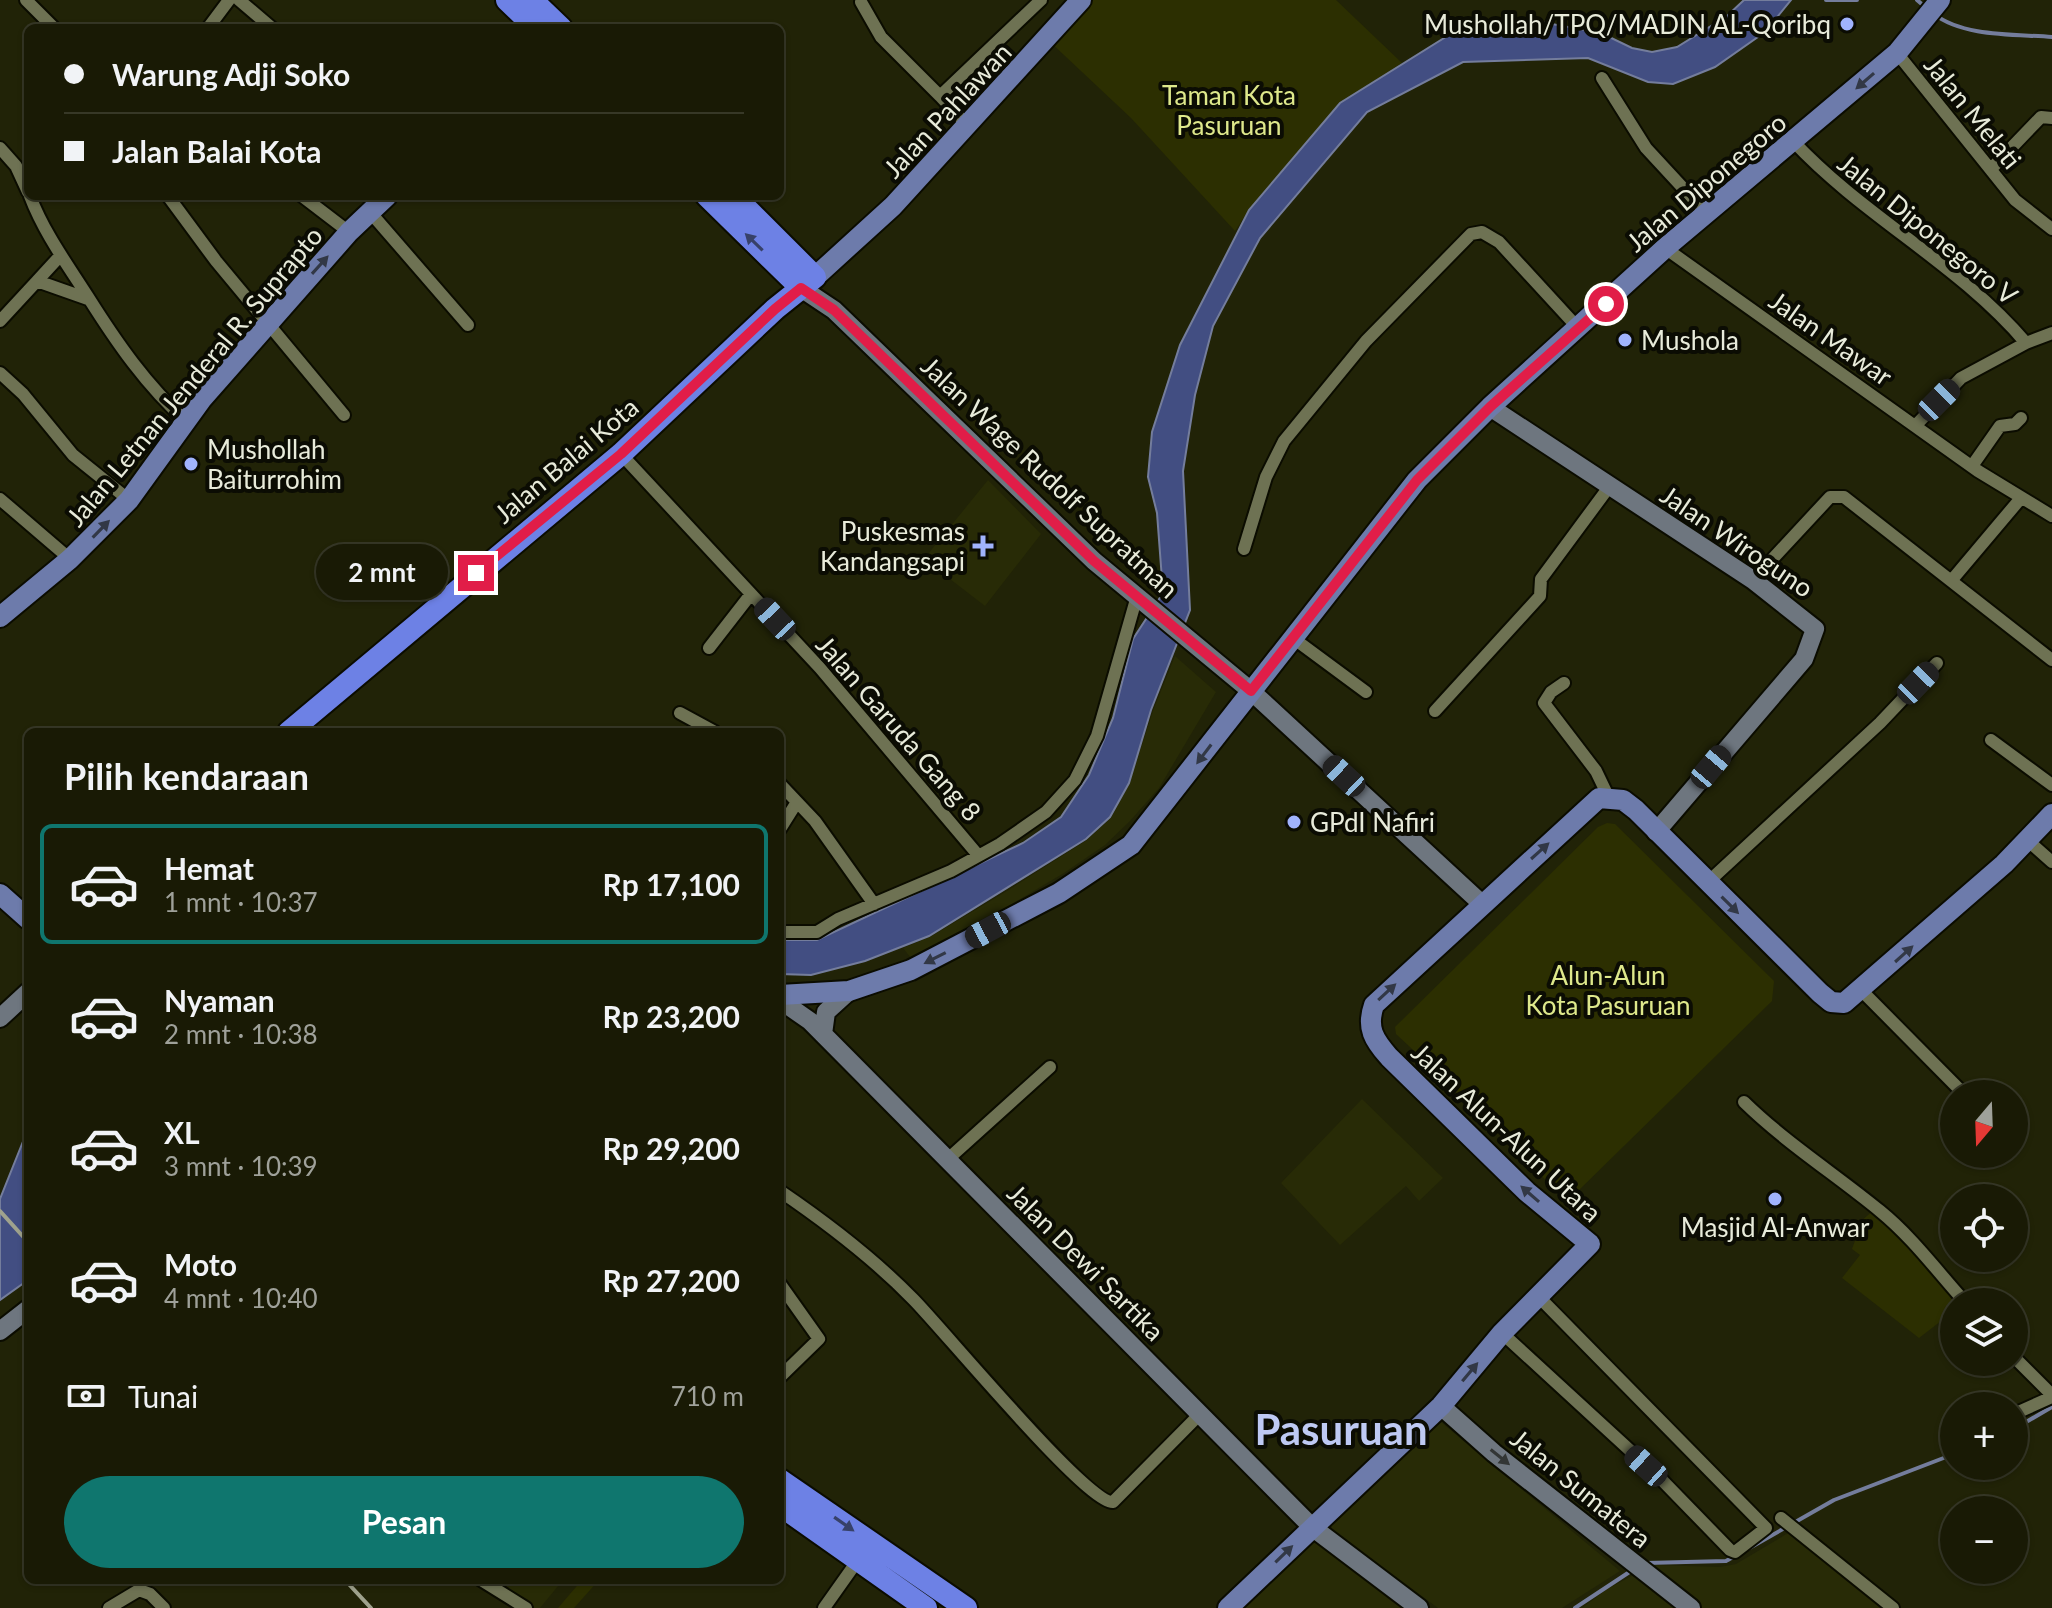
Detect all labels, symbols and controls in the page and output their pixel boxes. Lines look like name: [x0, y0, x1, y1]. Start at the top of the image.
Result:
place label: Mushollah/TPQ/MADIN AL-Qoribq: [1424, 8, 1831, 40]
marker: Mushollah/TPQ/MADIN AL-Qoribq: [1838, 15, 1856, 33]
street label: Jalan Pahlawan: [876, 36, 1018, 184]
street label: Jalan Melati: [1918, 49, 2028, 175]
text: Warung Adji Soko: [112, 56, 350, 92]
one-way arrow: [1855, 72, 1875, 89]
park label: Taman Kota Pasuruan: [1162, 79, 1296, 141]
street label: Jalan Diponegoro: [1620, 106, 1792, 258]
text: Jalan Balai Kota: [112, 133, 322, 169]
street label: Jalan Diponegoro V: [1832, 147, 2025, 312]
street label: Jalan Letnan Jenderal R. Suprapto: [59, 220, 329, 532]
one-way arrow: [745, 233, 764, 252]
one-way arrow: [311, 255, 329, 274]
street label: Jalan Mawar: [1763, 284, 1899, 392]
route start: [1588, 286, 1624, 322]
place label: Mushola: [1641, 324, 1739, 356]
marker: Mushola: [1616, 331, 1634, 349]
street label: Jalan Wage Rudolf Supratman: [915, 350, 1185, 604]
car: [1914, 375, 1964, 425]
street label: Jalan Balai Kota: [488, 391, 644, 529]
place label: Mushollah Baiturrohim: [207, 433, 342, 495]
marker: Mushollah Baiturrohim: [182, 455, 200, 473]
street label: Jalan Wiroguno: [1655, 478, 1819, 604]
place label: Puskesmas Kandangsapi: [820, 515, 965, 577]
one-way arrow: [91, 520, 110, 539]
marker: Puskesmas Kandangsapi: [972, 535, 994, 557]
callout: 2 mnt: [316, 545, 448, 601]
route end: [458, 555, 494, 591]
text: 2 mnt: [348, 556, 416, 588]
car: [750, 593, 800, 645]
street label: Jalan Garuda Gang 8: [810, 629, 988, 827]
car: [1893, 657, 1943, 709]
car: [1686, 741, 1736, 793]
one-way arrow: [1197, 743, 1212, 764]
car: [1318, 751, 1370, 801]
text: Pilih kendaraan: [64, 754, 309, 798]
place label: GPdI Nafiri: [1310, 806, 1435, 838]
marker: GPdI Nafiri: [1285, 813, 1303, 831]
one-way arrow: [1531, 843, 1550, 861]
icon: car: [68, 848, 140, 920]
text: Hemat: [164, 850, 254, 886]
text: Rp 17,100: [603, 866, 740, 902]
text: 1 mnt · 10:37: [164, 886, 318, 918]
one-way arrow: [1720, 895, 1739, 914]
car: [961, 908, 1015, 952]
one-way arrow: [1894, 945, 1913, 963]
one-way arrow: [923, 951, 946, 965]
park label: Alun-Alun Kota Pasuruan: [1526, 959, 1690, 1021]
icon: car: [68, 980, 140, 1052]
text: Nyaman: [164, 982, 275, 1018]
one-way arrow: [1378, 984, 1397, 1002]
text: Rp 23,200: [603, 998, 740, 1034]
text: 2 mnt · 10:38: [164, 1018, 318, 1050]
street label: Jalan Alun-Alun Utara: [1406, 1036, 1608, 1228]
north arrow: [1940, 1080, 2028, 1168]
map controls: [1940, 1080, 2028, 1584]
icon: car: [68, 1112, 140, 1184]
text: XL: [164, 1114, 200, 1150]
text: Rp 29,200: [603, 1130, 740, 1166]
text: 3 mnt · 10:39: [164, 1150, 318, 1182]
street label: Jalan Dewi Sartika: [1001, 1177, 1171, 1347]
button: locate: [1940, 1184, 2028, 1272]
one-way arrow: [1521, 1186, 1541, 1203]
marker: Masjid Al-Anwar: [1766, 1190, 1784, 1208]
place label: Masjid Al-Anwar: [1681, 1211, 1870, 1243]
icon: car: [68, 1244, 140, 1316]
text: Moto: [164, 1246, 237, 1282]
text: Rp 27,200: [603, 1262, 740, 1298]
text: 4 mnt · 10:40: [164, 1282, 318, 1314]
button: layers: [1940, 1288, 2028, 1376]
one-way arrow: [1461, 1362, 1478, 1382]
icon: cash: [64, 1374, 108, 1418]
text: Tunai: [128, 1378, 198, 1414]
text: 710 m: [671, 1380, 744, 1412]
button: +: [1940, 1392, 2028, 1480]
district label: Pasuruan: [1254, 1404, 1428, 1454]
street label: Jalan Sumatera: [1504, 1422, 1658, 1554]
car: [1620, 1441, 1672, 1491]
one-way arrow: [1490, 1448, 1510, 1465]
button: Pesan: [64, 1476, 744, 1568]
button: −: [1940, 1496, 2028, 1584]
one-way arrow: [834, 1516, 855, 1531]
one-way arrow: [1274, 1545, 1293, 1564]

